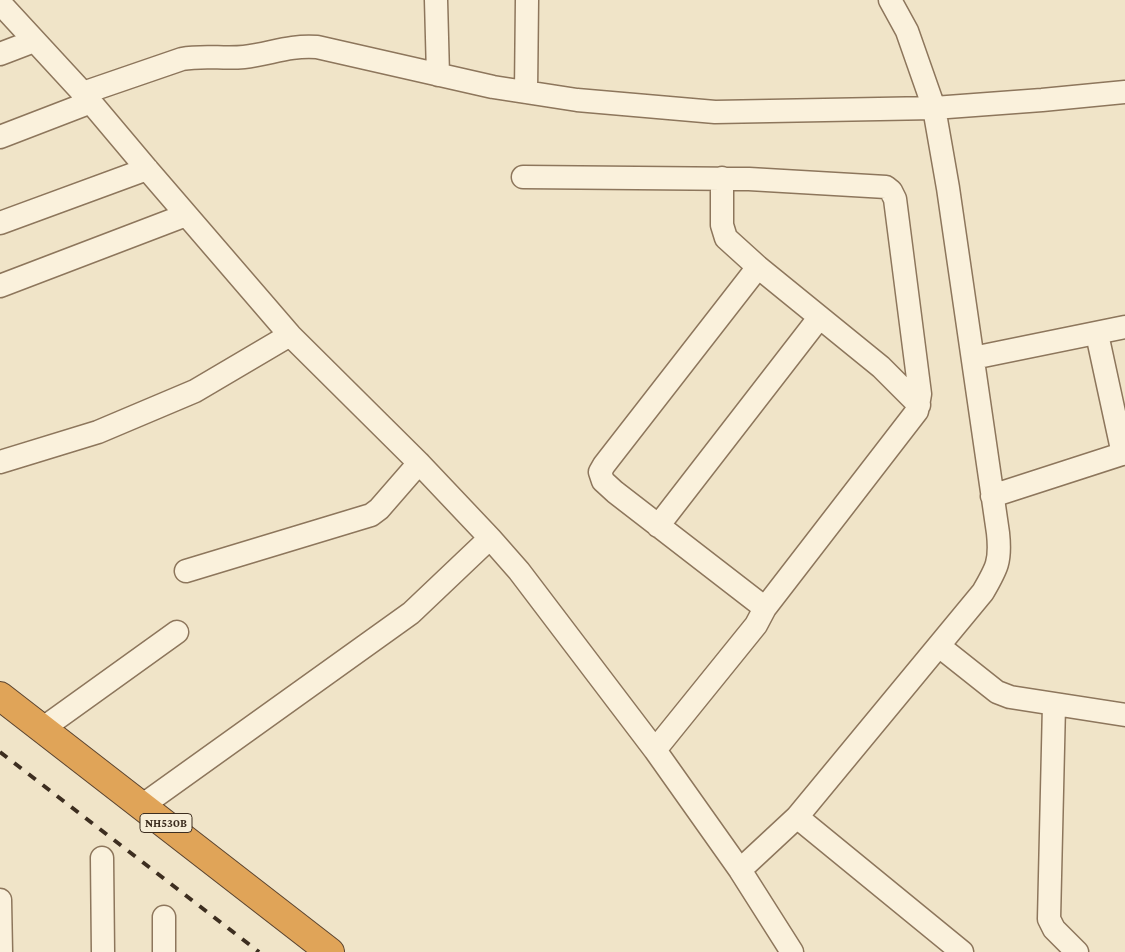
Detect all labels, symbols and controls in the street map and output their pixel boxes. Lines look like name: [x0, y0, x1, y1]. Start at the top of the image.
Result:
road number: NH530B: [140, 814, 192, 832]

